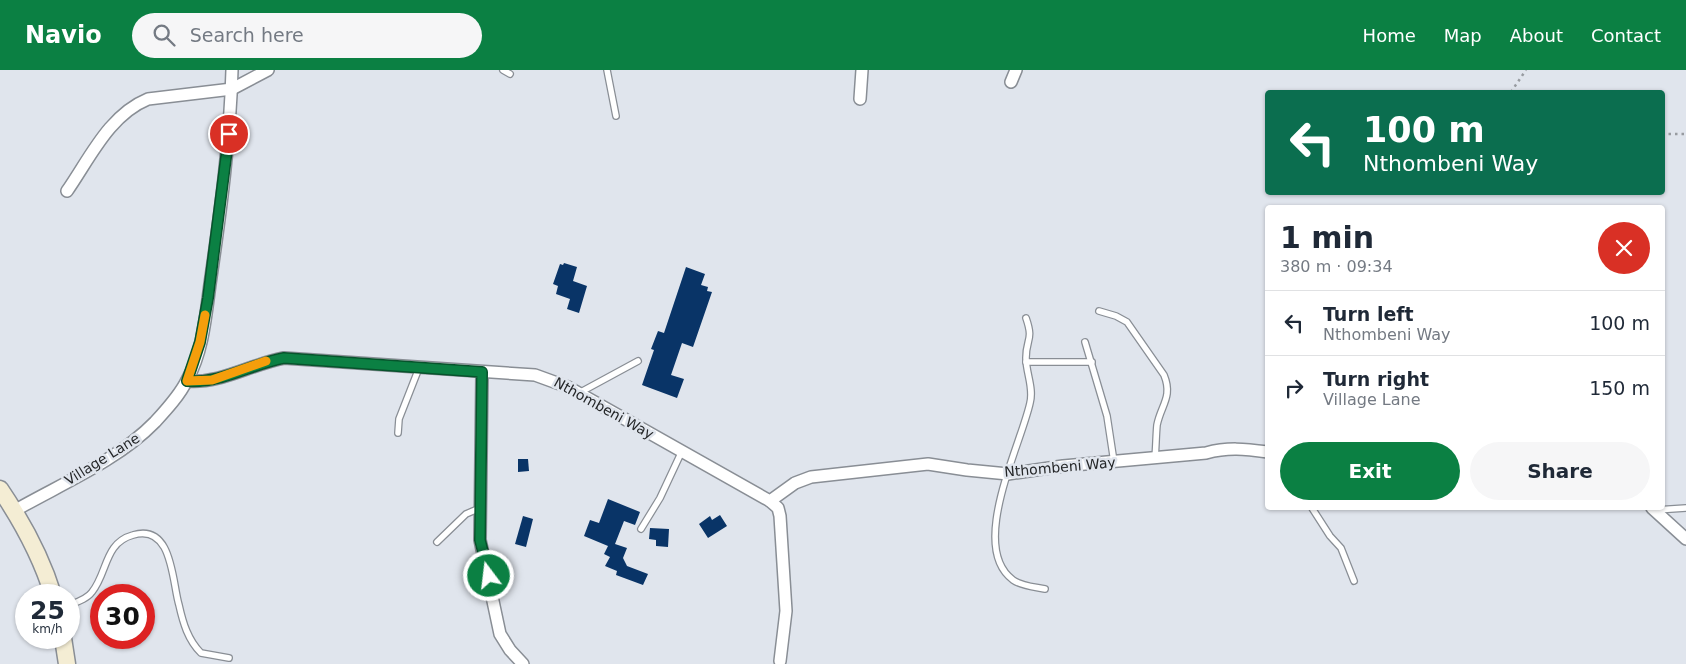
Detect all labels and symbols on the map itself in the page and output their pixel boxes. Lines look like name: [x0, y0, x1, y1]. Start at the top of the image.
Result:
pin: [208, 113, 250, 155]
street label: Nthombeni Way: [551, 374, 657, 442]
street label: Village Lane: [62, 430, 142, 488]
street label: Nthombeni Way: [1004, 454, 1116, 480]
position arrow: [462, 549, 514, 601]
speed limit sign: 30: [90, 584, 155, 649]

